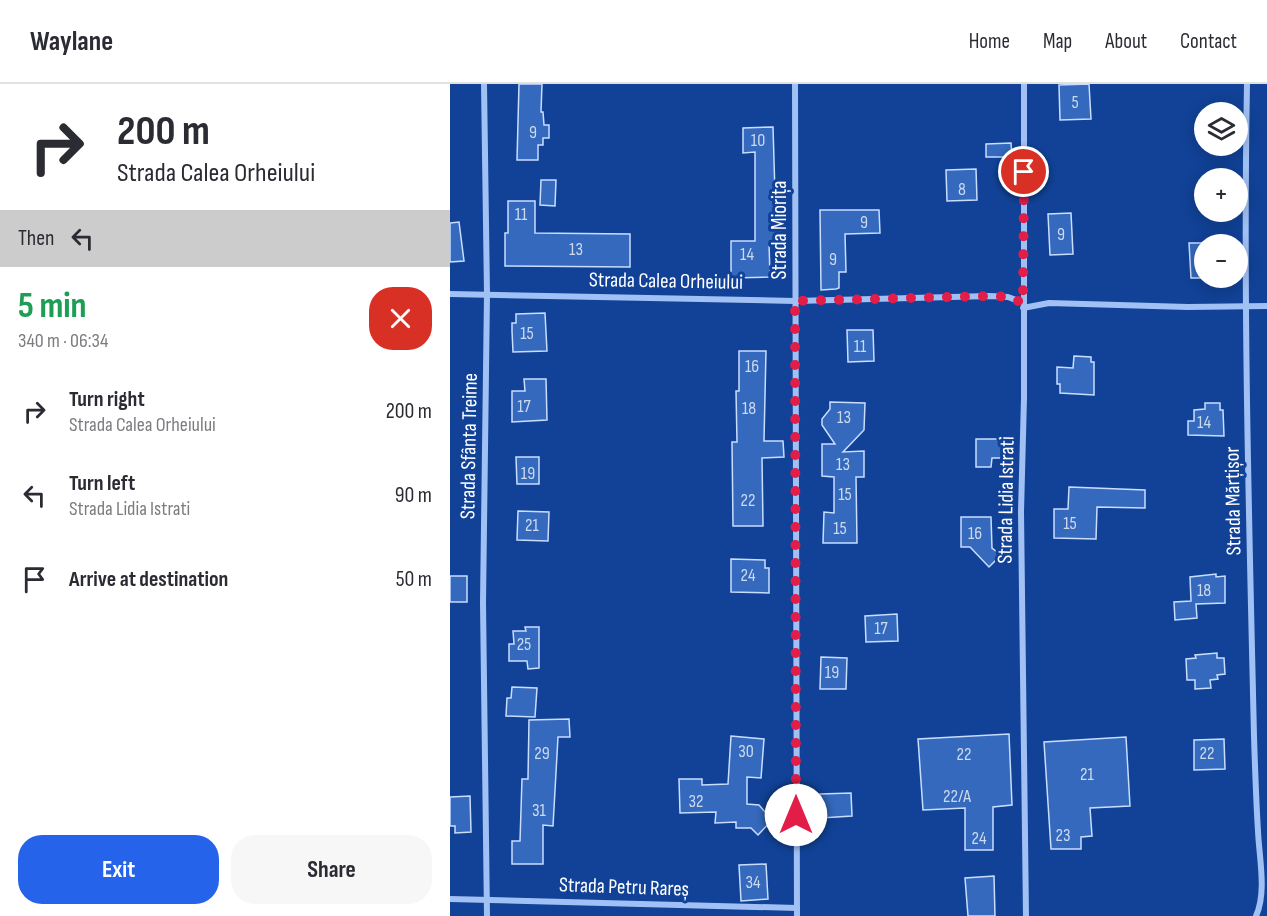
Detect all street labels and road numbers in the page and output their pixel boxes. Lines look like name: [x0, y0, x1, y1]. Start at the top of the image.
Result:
street label: Strada Miorița: [767, 181, 792, 279]
street label: Strada Calea Orheiului: [589, 267, 743, 295]
street label: Strada Sfânta Treime: [455, 373, 483, 519]
street label: Strada Lidia Istrati: [992, 436, 1020, 564]
street label: Strada Mărțișor: [1220, 446, 1246, 556]
street label: Strada Petru Rareș: [558, 872, 690, 902]

